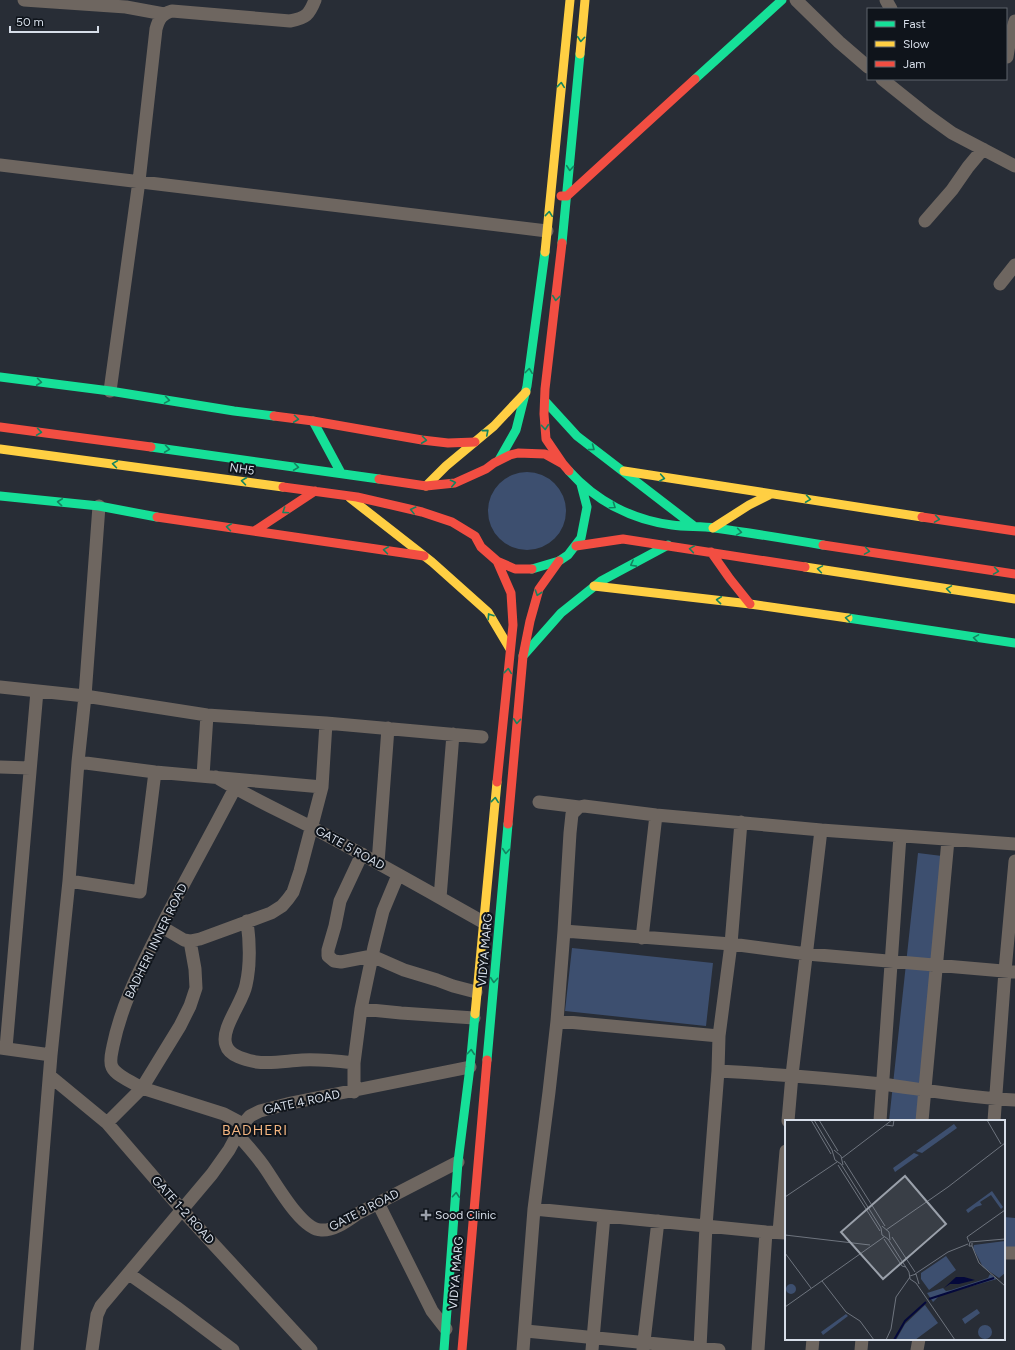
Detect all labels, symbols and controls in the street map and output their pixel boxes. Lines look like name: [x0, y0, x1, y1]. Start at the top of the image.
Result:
scale bar: [10, 8, 98, 34]
legend: [867, 8, 1007, 80]
text: 50 m: [16, 15, 44, 29]
text: Fast: [903, 17, 926, 31]
one-way arrow: [577, 36, 586, 42]
text: Slow: [903, 37, 930, 51]
text: Jam: [903, 57, 926, 71]
one-way arrow: [557, 82, 566, 88]
one-way arrow: [565, 165, 574, 171]
one-way arrow: [544, 211, 553, 217]
one-way arrow: [552, 295, 561, 301]
one-way arrow: [524, 368, 533, 374]
one-way arrow: [36, 377, 42, 386]
one-way arrow: [164, 395, 170, 404]
one-way arrow: [293, 414, 299, 423]
one-way arrow: [540, 424, 549, 430]
one-way arrow: [36, 427, 42, 436]
one-way arrow: [482, 430, 489, 437]
one-way arrow: [421, 435, 427, 444]
one-way arrow: [588, 443, 595, 450]
one-way arrow: [164, 445, 171, 454]
one-way arrow: [112, 460, 118, 469]
street label: NH5: [229, 460, 256, 478]
one-way arrow: [293, 462, 299, 471]
one-way arrow: [659, 473, 665, 482]
one-way arrow: [241, 477, 247, 486]
one-way arrow: [449, 479, 456, 487]
one-way arrow: [805, 495, 811, 504]
one-way arrow: [57, 498, 63, 507]
one-way arrow: [608, 501, 615, 508]
one-way arrow: [282, 506, 289, 514]
one-way arrow: [410, 507, 417, 515]
one-way arrow: [933, 514, 940, 523]
one-way arrow: [226, 523, 233, 532]
one-way arrow: [735, 527, 742, 536]
one-way arrow: [689, 545, 695, 554]
one-way arrow: [383, 546, 389, 555]
one-way arrow: [864, 546, 870, 555]
one-way arrow: [630, 559, 637, 566]
one-way arrow: [817, 565, 823, 574]
one-way arrow: [992, 566, 999, 575]
one-way arrow: [946, 585, 952, 594]
one-way arrow: [535, 590, 543, 597]
one-way arrow: [716, 596, 722, 605]
one-way arrow: [487, 613, 495, 620]
one-way arrow: [845, 614, 851, 623]
one-way arrow: [973, 634, 980, 643]
one-way arrow: [503, 668, 512, 674]
one-way arrow: [513, 718, 522, 724]
one-way arrow: [490, 797, 499, 803]
street label: GATE 5 ROAD: [313, 823, 387, 873]
one-way arrow: [501, 848, 510, 854]
street label: BADHERI INNER ROAD: [122, 881, 190, 1001]
street label: VIDYA MARG: [475, 913, 495, 987]
one-way arrow: [490, 977, 499, 983]
one-way arrow: [466, 1049, 475, 1055]
street label: GATE 4 ROAD: [263, 1087, 341, 1117]
inset map: [785, 1120, 1005, 1340]
district label: BADHERI: [222, 1122, 288, 1139]
street label: GATE 1-2 ROAD: [149, 1173, 217, 1247]
street label: GATE 3 ROAD: [327, 1186, 401, 1234]
one-way arrow: [451, 1192, 460, 1198]
place label: Sood Clinic: [435, 1208, 497, 1222]
marker: Sood Clinic: [420, 1209, 432, 1221]
street label: VIDYA MARG: [446, 1236, 466, 1310]

